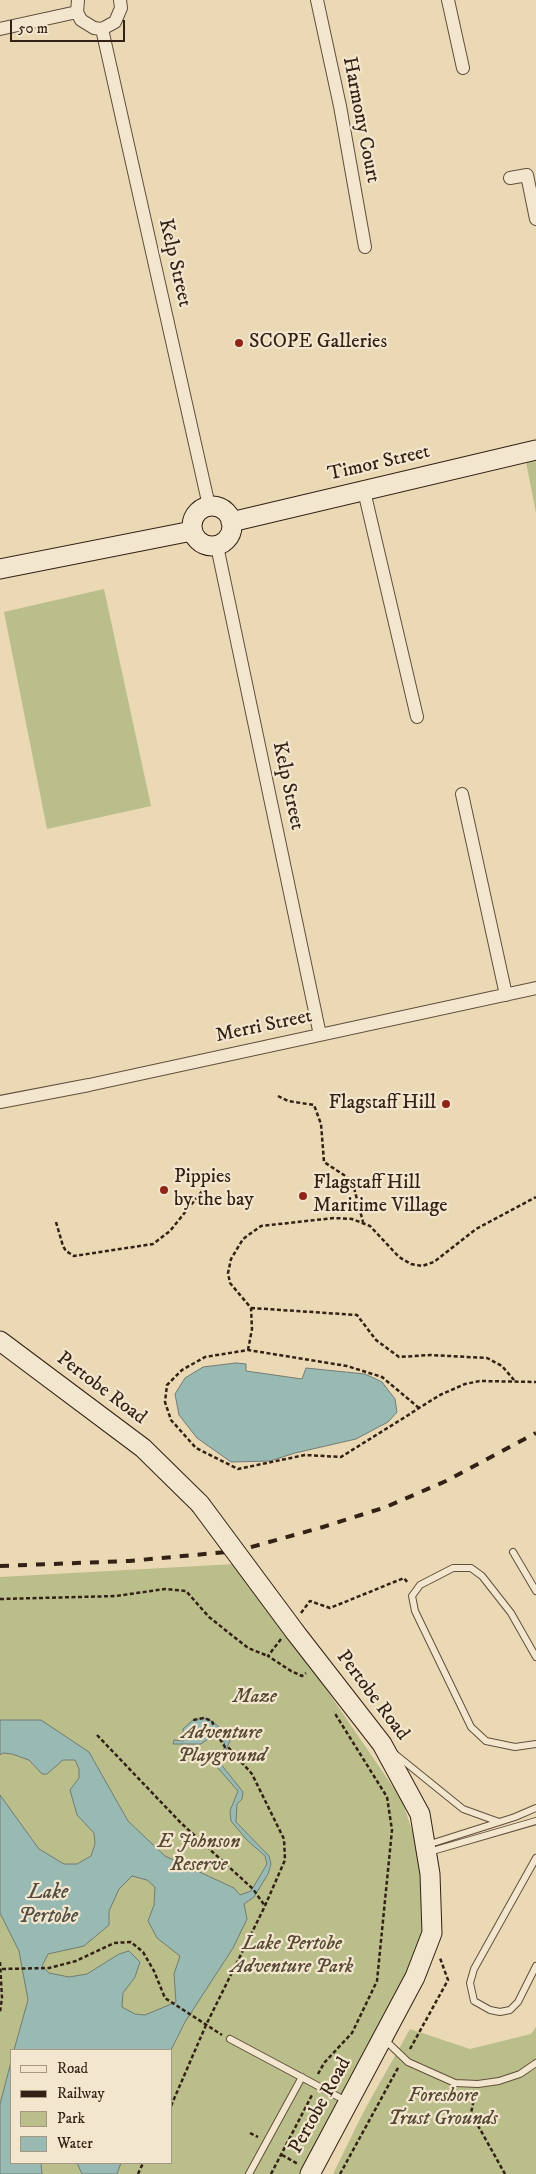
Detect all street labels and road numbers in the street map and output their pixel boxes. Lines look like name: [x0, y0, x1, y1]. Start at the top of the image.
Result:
street label: Harmony Court: [336, 55, 384, 185]
street label: Kelp Street: [152, 217, 196, 309]
street label: Timor Street: [326, 441, 432, 487]
street label: Kelp Street: [266, 740, 308, 832]
street label: Merri Street: [214, 1005, 314, 1049]
street label: Pertobe Road: [51, 1347, 151, 1431]
street label: Pertobe Road: [330, 1646, 414, 1746]
street label: Pertobe Road: [285, 2054, 357, 2158]

